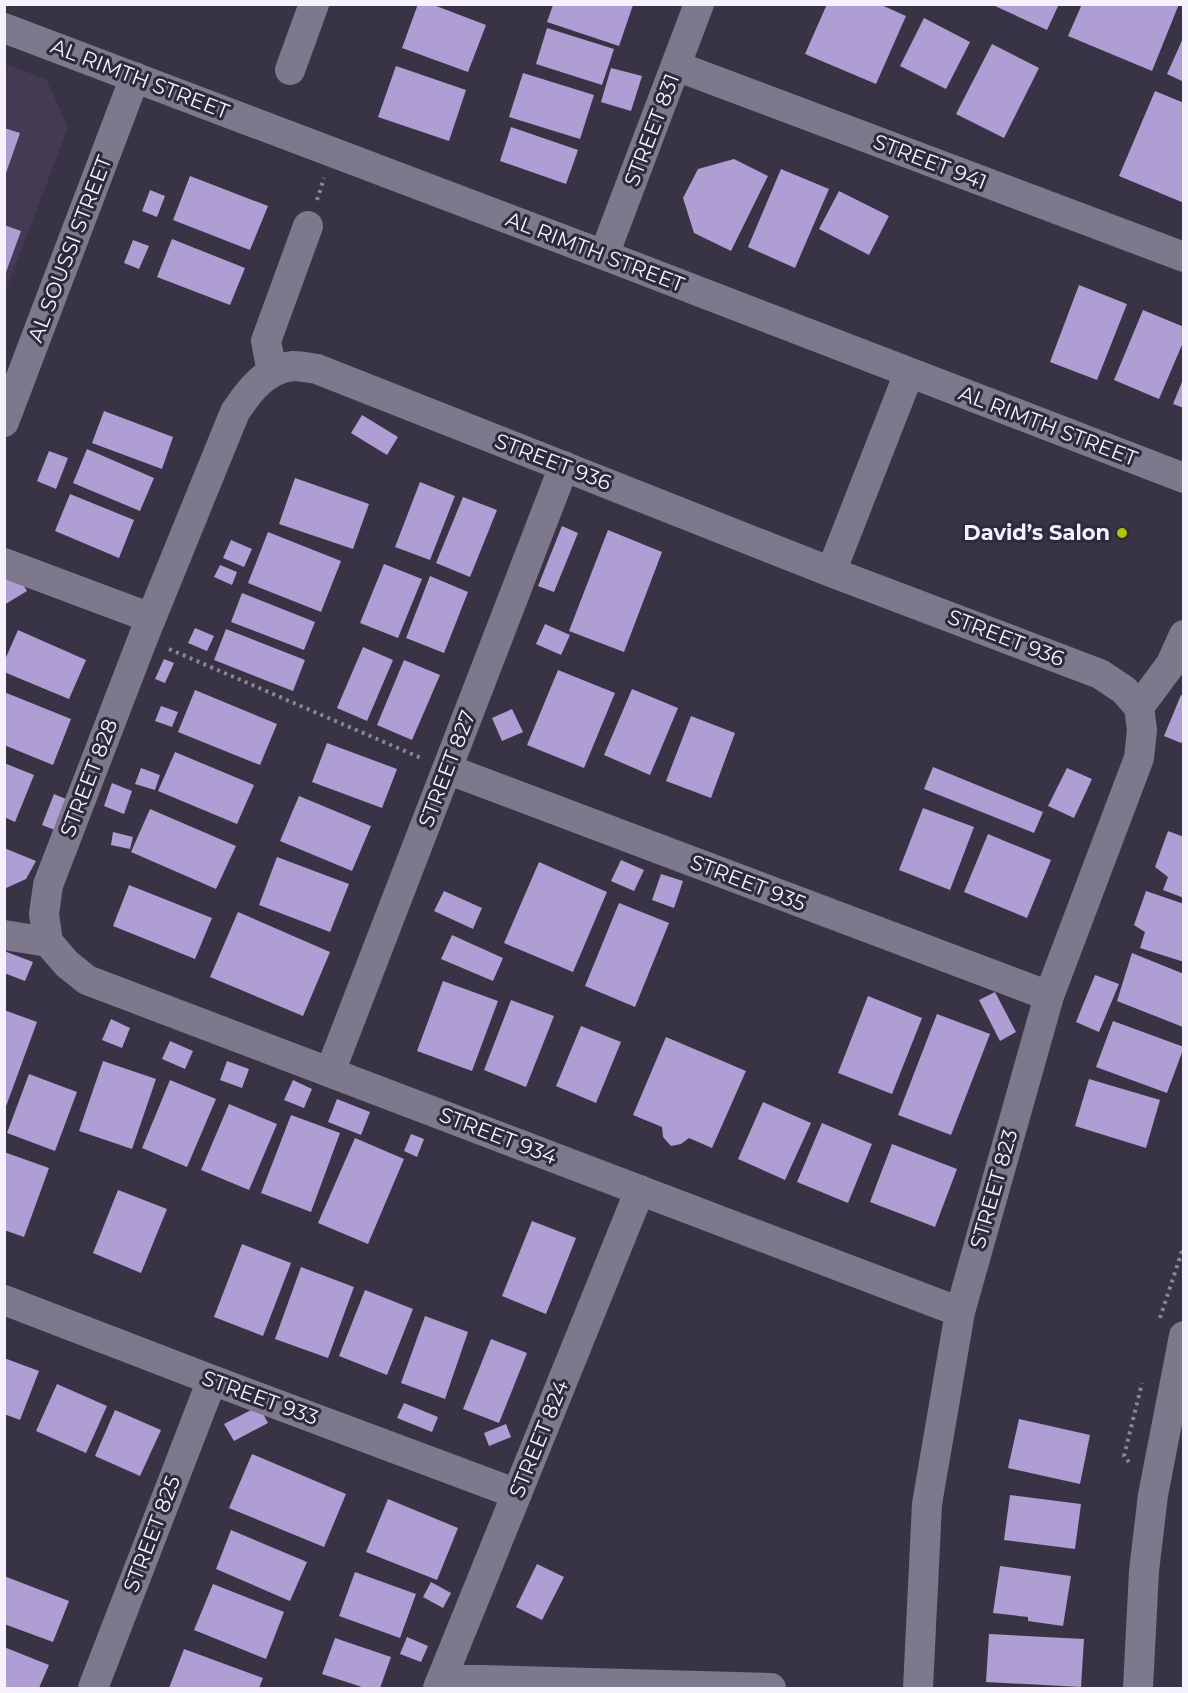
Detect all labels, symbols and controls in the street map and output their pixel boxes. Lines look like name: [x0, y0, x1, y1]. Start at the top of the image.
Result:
street label: AL RIMTH STREET: [47, 33, 233, 124]
street label: STREET 831: [619, 70, 684, 190]
street label: STREET 941: [870, 128, 990, 195]
street label: AL SOUSSI STREET: [22, 152, 117, 346]
street label: AL RIMTH STREET: [502, 206, 688, 297]
street label: AL RIMTH STREET: [955, 380, 1141, 471]
street label: STREET 936: [491, 428, 615, 495]
place label: David’s Salon: [963, 520, 1110, 545]
marker: David’s Salon: [1115, 526, 1129, 540]
street label: STREET 936: [944, 604, 1068, 671]
street label: STREET 827: [413, 707, 480, 831]
street label: STREET 828: [55, 715, 122, 840]
street label: STREET 935: [687, 849, 810, 916]
street label: STREET 934: [436, 1102, 561, 1169]
street label: STREET 823: [965, 1126, 1022, 1251]
street label: STREET 933: [199, 1365, 322, 1430]
street label: STREET 824: [504, 1376, 573, 1501]
street label: STREET 825: [118, 1472, 185, 1596]

